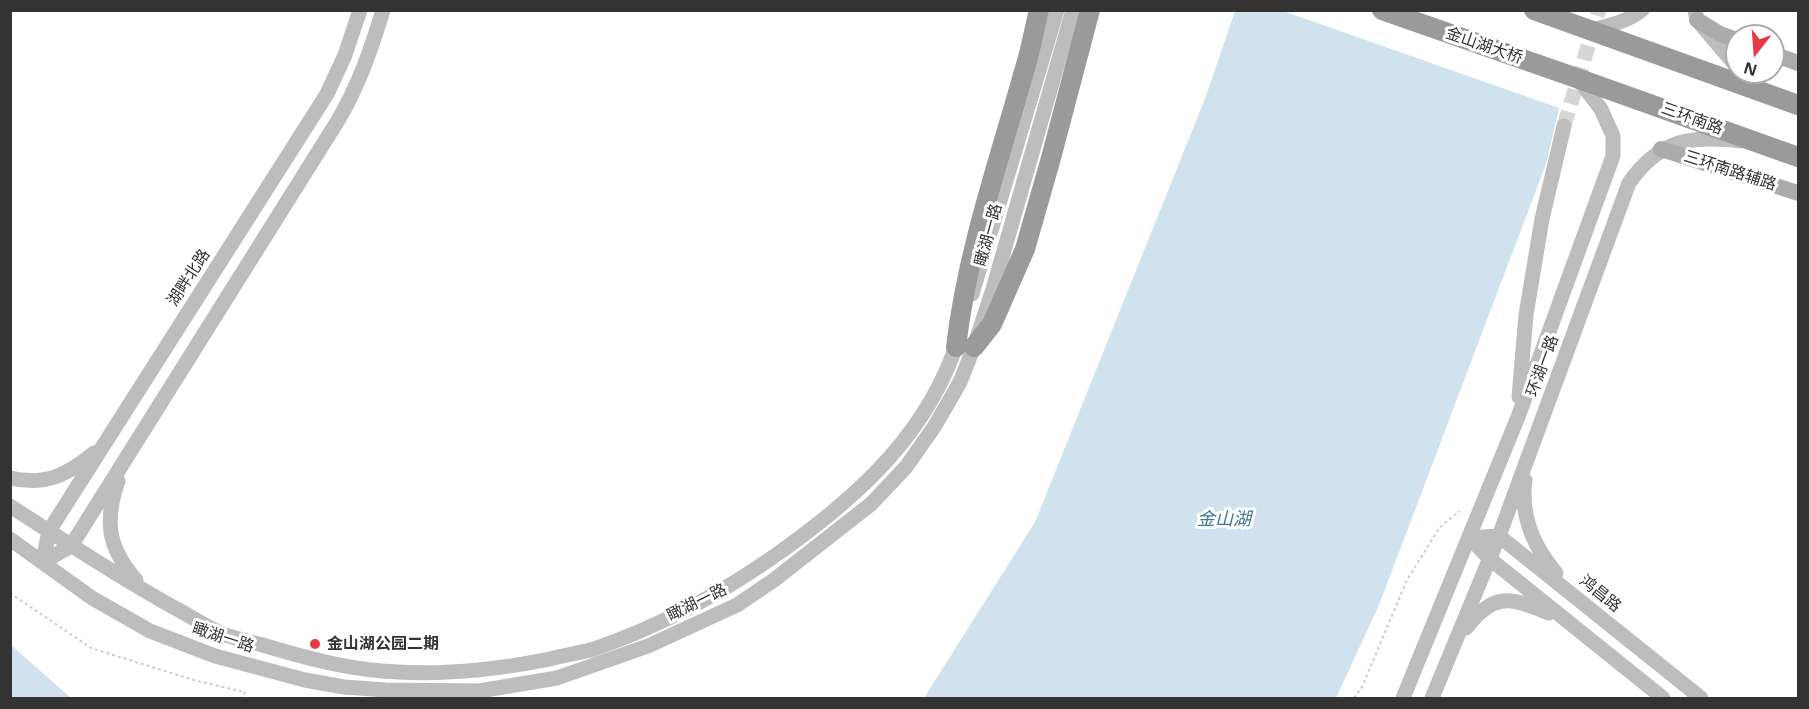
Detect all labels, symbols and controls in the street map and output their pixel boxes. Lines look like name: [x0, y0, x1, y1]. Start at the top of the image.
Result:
street label: 金山湖大桥: [1443, 24, 1525, 68]
north arrow: [1725, 24, 1785, 84]
text: N: [1741, 57, 1760, 82]
street label: 三环南路: [1659, 99, 1725, 139]
street label: 三环南路辅路: [1681, 147, 1779, 195]
street label: 瞰湖一路: [971, 202, 1007, 268]
street label: 湖畔北路: [164, 246, 214, 310]
street label: 环湖一路: [1523, 333, 1563, 399]
water label: 金山湖: [1197, 509, 1251, 531]
street label: 鸿昌路: [1575, 571, 1625, 617]
street label: 瞰湖一路: [664, 580, 730, 626]
street label: 瞰湖一路: [190, 619, 256, 657]
place label: 金山湖公园二期: [327, 634, 439, 654]
marker: 金山湖公园二期: [308, 637, 322, 651]

